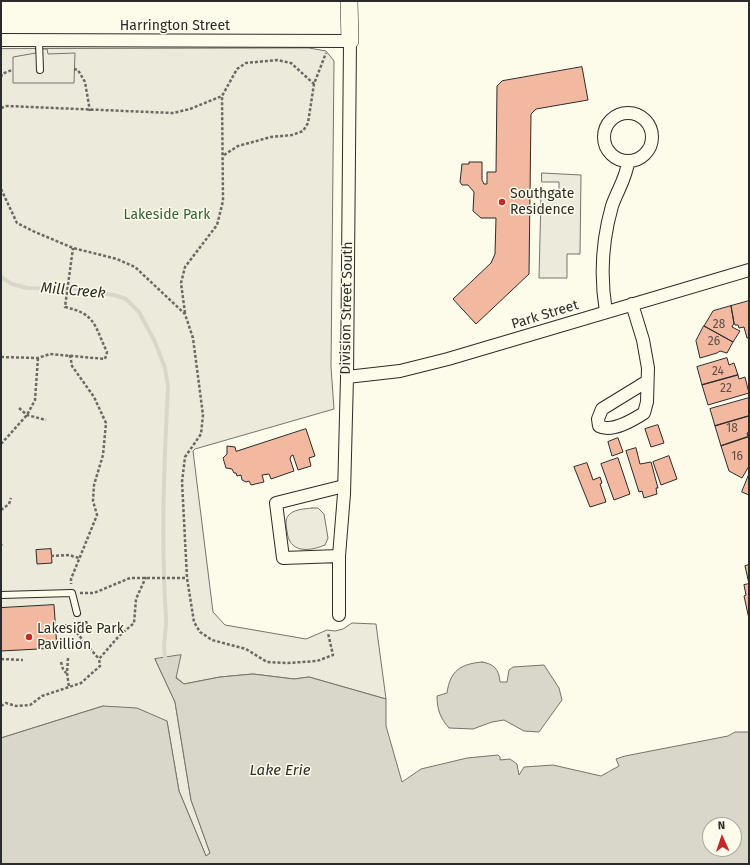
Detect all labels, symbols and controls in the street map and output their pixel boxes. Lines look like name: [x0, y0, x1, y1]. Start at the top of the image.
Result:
street label: Harrington Street: [120, 18, 230, 34]
place label: Southgate Residence: [510, 186, 575, 218]
marker: Southgate Residence: [497, 197, 507, 207]
park label: Lakeside Park: [124, 207, 210, 223]
street label: Division Street South: [337, 241, 357, 375]
water label: Mill Creek: [40, 279, 106, 303]
street label: Park Street: [509, 297, 581, 333]
house number: 28: [713, 318, 725, 332]
house number: 26: [708, 335, 720, 349]
house number: 24: [712, 365, 724, 379]
house number: 22: [720, 382, 732, 396]
house number: 18: [726, 422, 738, 436]
house number: 16: [731, 450, 743, 464]
place label: Lakeside Park Pavillion: [37, 621, 124, 654]
marker: Lakeside Park Pavillion: [24, 632, 34, 642]
water label: Lake Erie: [250, 762, 310, 780]
north arrow: [702, 817, 742, 857]
text: N: [717, 819, 725, 832]

